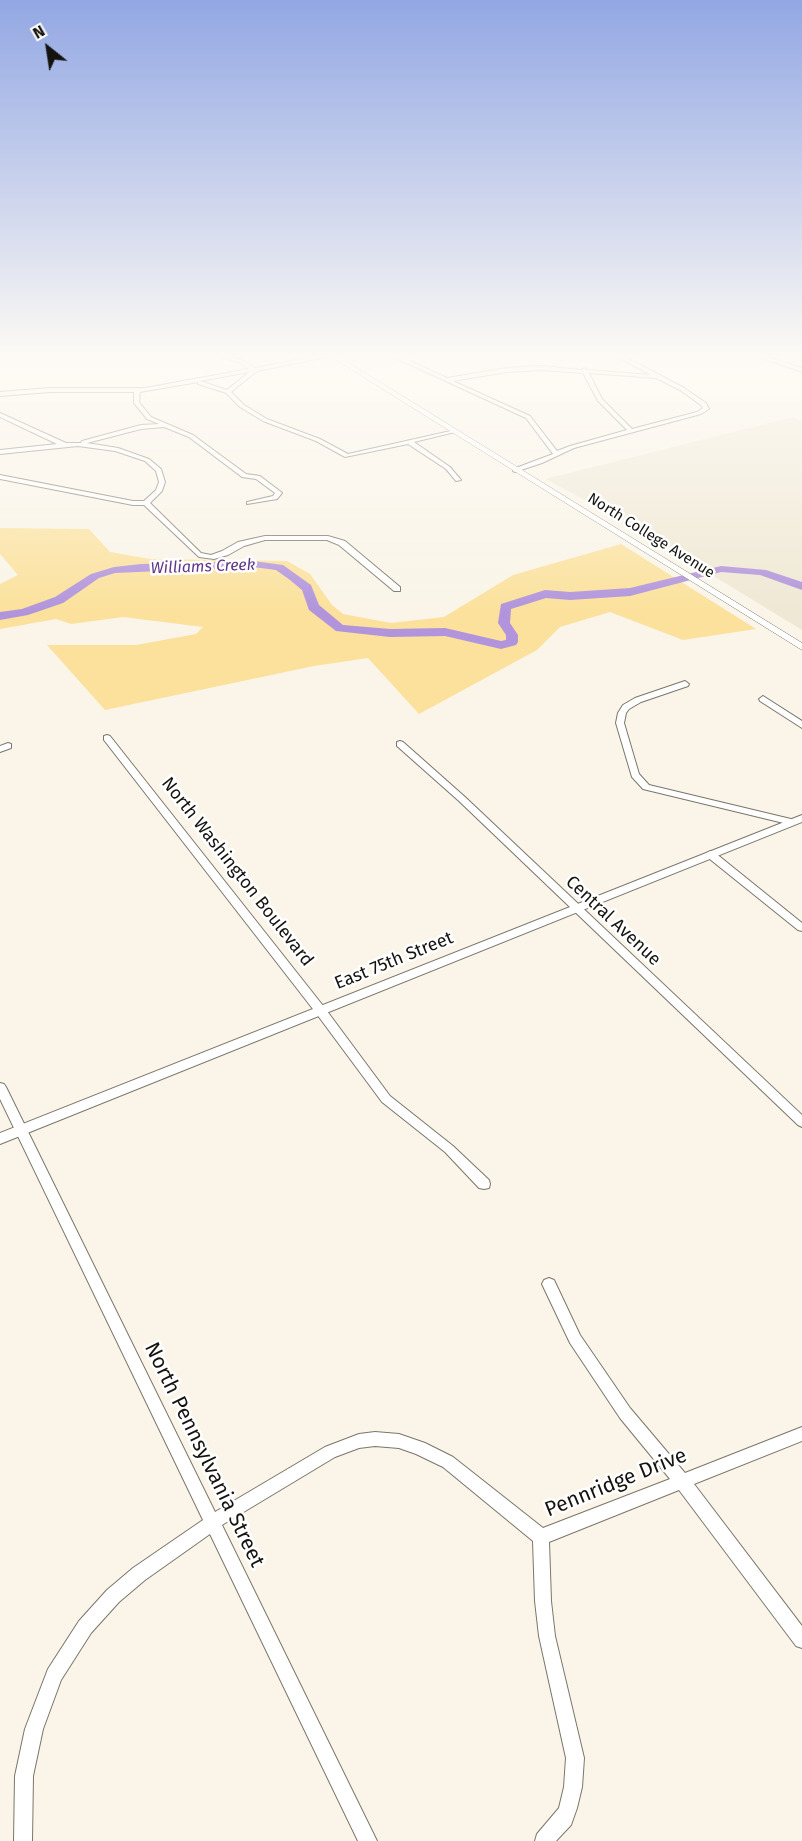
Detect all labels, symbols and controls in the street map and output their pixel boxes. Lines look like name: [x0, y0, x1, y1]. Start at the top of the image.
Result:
north arrow: [18, 18, 78, 78]
text: N: [29, 21, 48, 43]
street label: North College Avenue: [584, 490, 718, 582]
water label: Williams Creek: [150, 556, 256, 578]
street label: North Washington Boulevard: [156, 773, 318, 971]
street label: Central Avenue: [561, 871, 665, 971]
street label: East 75th Street: [332, 927, 456, 995]
street label: North Pennsylvania Street: [139, 1338, 269, 1572]
street label: Pennridge Drive: [541, 1443, 691, 1523]

